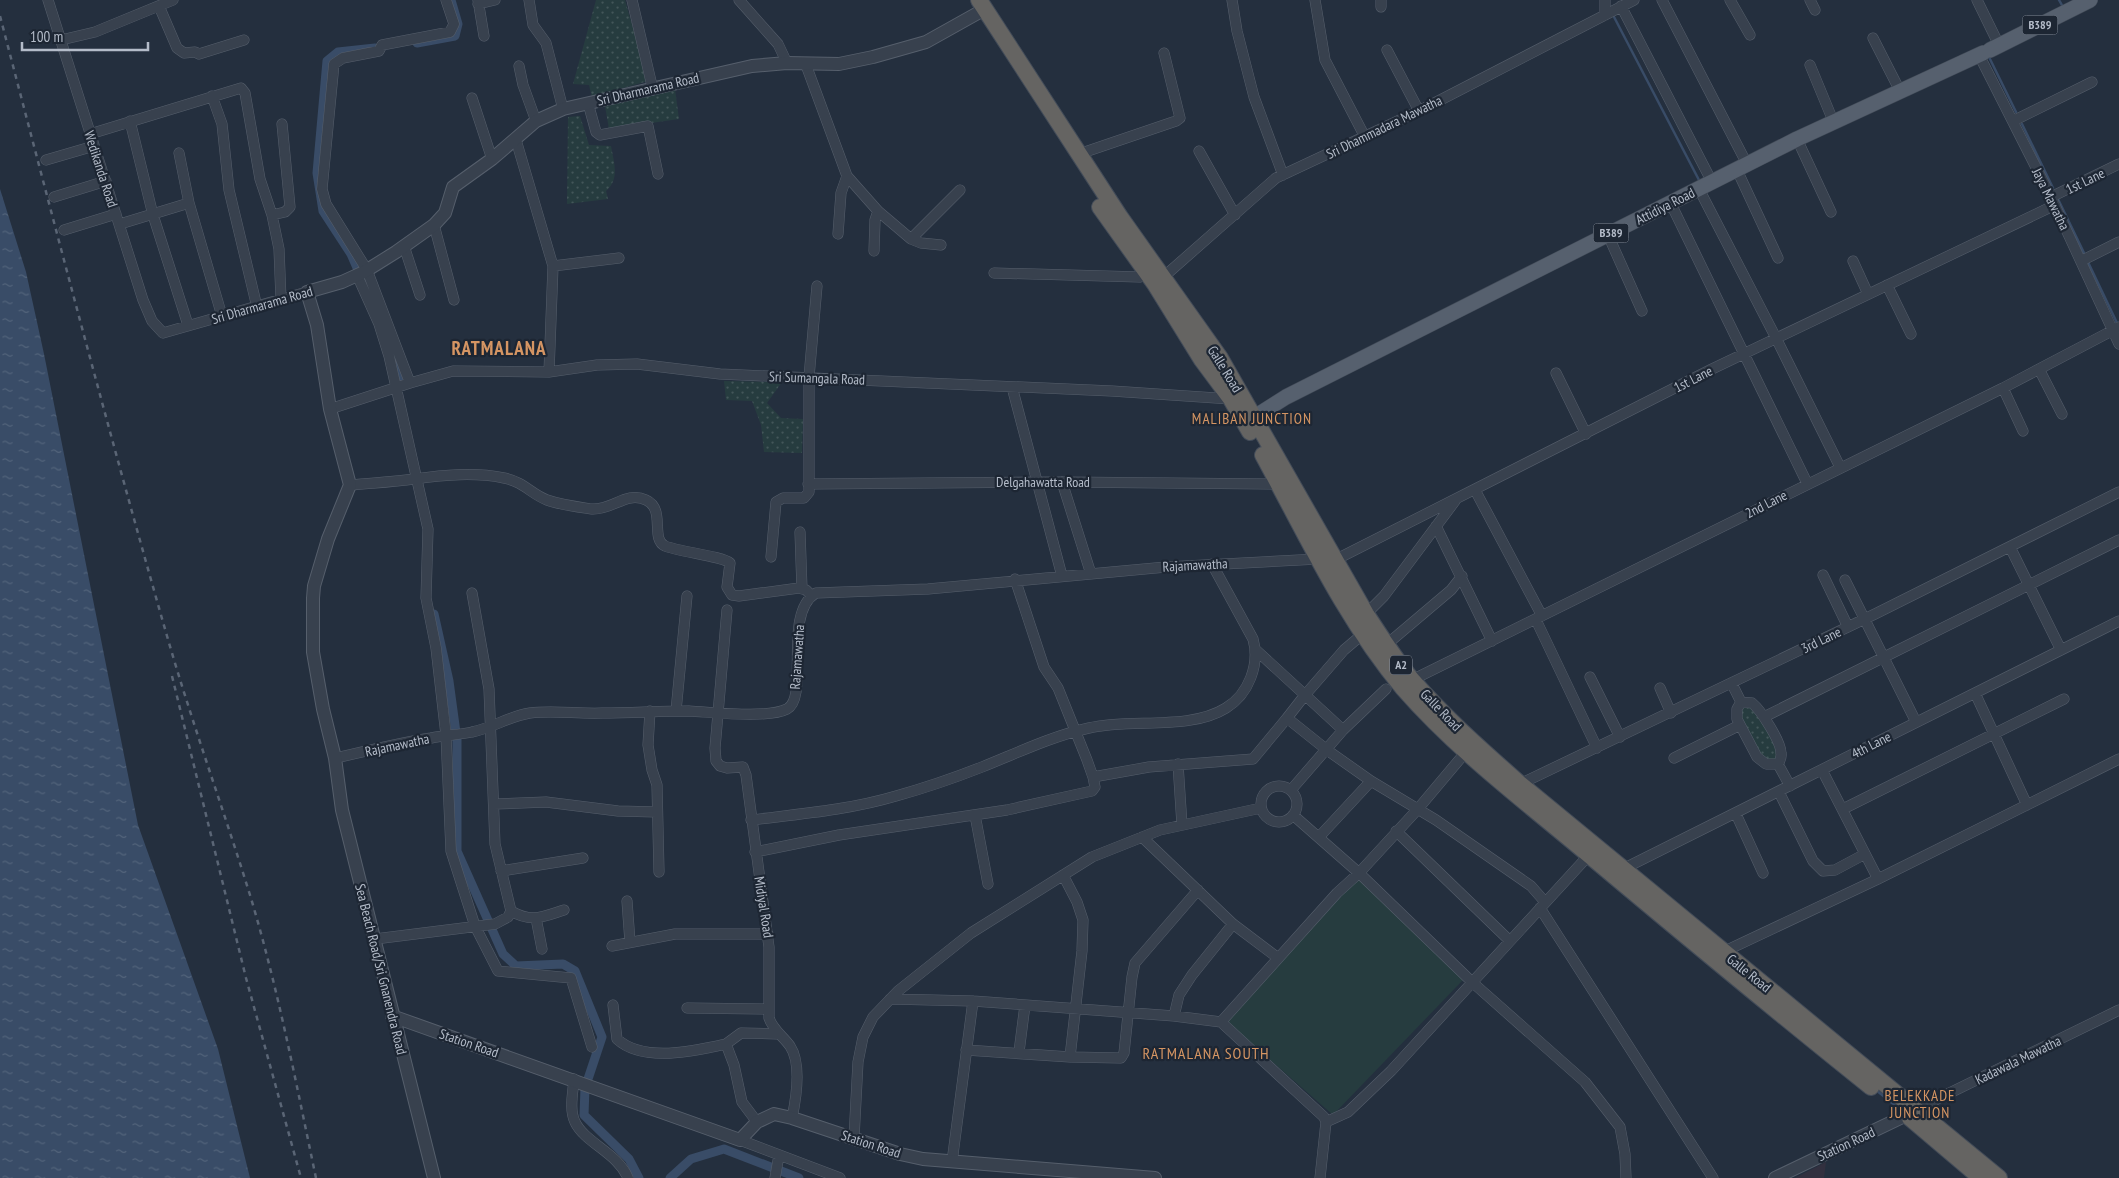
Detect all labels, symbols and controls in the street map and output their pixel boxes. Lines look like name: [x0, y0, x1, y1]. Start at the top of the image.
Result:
road number: B389: [2022, 16, 2058, 34]
scale bar: [22, 20, 149, 52]
text: 100 m: [30, 27, 63, 46]
street label: Sri Dharmarama Road: [595, 68, 701, 110]
street label: Sri Dhammadara Mawatha: [1323, 91, 1445, 163]
street label: Wedikanda Road: [80, 128, 122, 210]
street label: Jaya Mawatha: [2028, 164, 2074, 233]
street label: 1st Lane: [2063, 164, 2108, 198]
street label: Attidiya Road: [1632, 183, 1698, 229]
road number: B389: [1594, 224, 1628, 242]
street label: Sri Dharmarama Road: [209, 282, 315, 328]
district label: RATMALANA: [452, 336, 546, 360]
street label: Galle Road: [1204, 342, 1246, 396]
street label: 1st Lane: [1671, 362, 1716, 396]
street label: Sri Sumangala Road: [769, 367, 865, 389]
district label: MALIBAN JUNCTION: [1192, 409, 1312, 428]
street label: Delgahawatta Road: [996, 473, 1090, 491]
street label: 2nd Lane: [1742, 486, 1790, 522]
street label: Rajamawatha: [1162, 554, 1228, 576]
street label: 3rd Lane: [1798, 623, 1844, 657]
street label: Rajamawatha: [786, 624, 808, 690]
road number: A2: [1390, 656, 1412, 674]
street label: Galle Road: [1417, 685, 1465, 735]
street label: 4th Lane: [1848, 727, 1894, 763]
street label: Rajamawatha: [363, 729, 431, 761]
street label: Midiyal Road: [750, 875, 778, 939]
street label: Sea Beach Road/Sri Gnanendra Road: [351, 882, 411, 1056]
street label: Galle Road: [1723, 950, 1775, 996]
street label: Station Road: [437, 1024, 501, 1062]
street label: Kadawala Mawatha: [1972, 1031, 2064, 1089]
district label: RATMALANA SOUTH: [1143, 1043, 1269, 1063]
district label: BELEKKADE JUNCTION: [1885, 1086, 1956, 1122]
street label: Station Road: [1814, 1123, 1878, 1165]
street label: Station Road: [839, 1126, 903, 1162]

